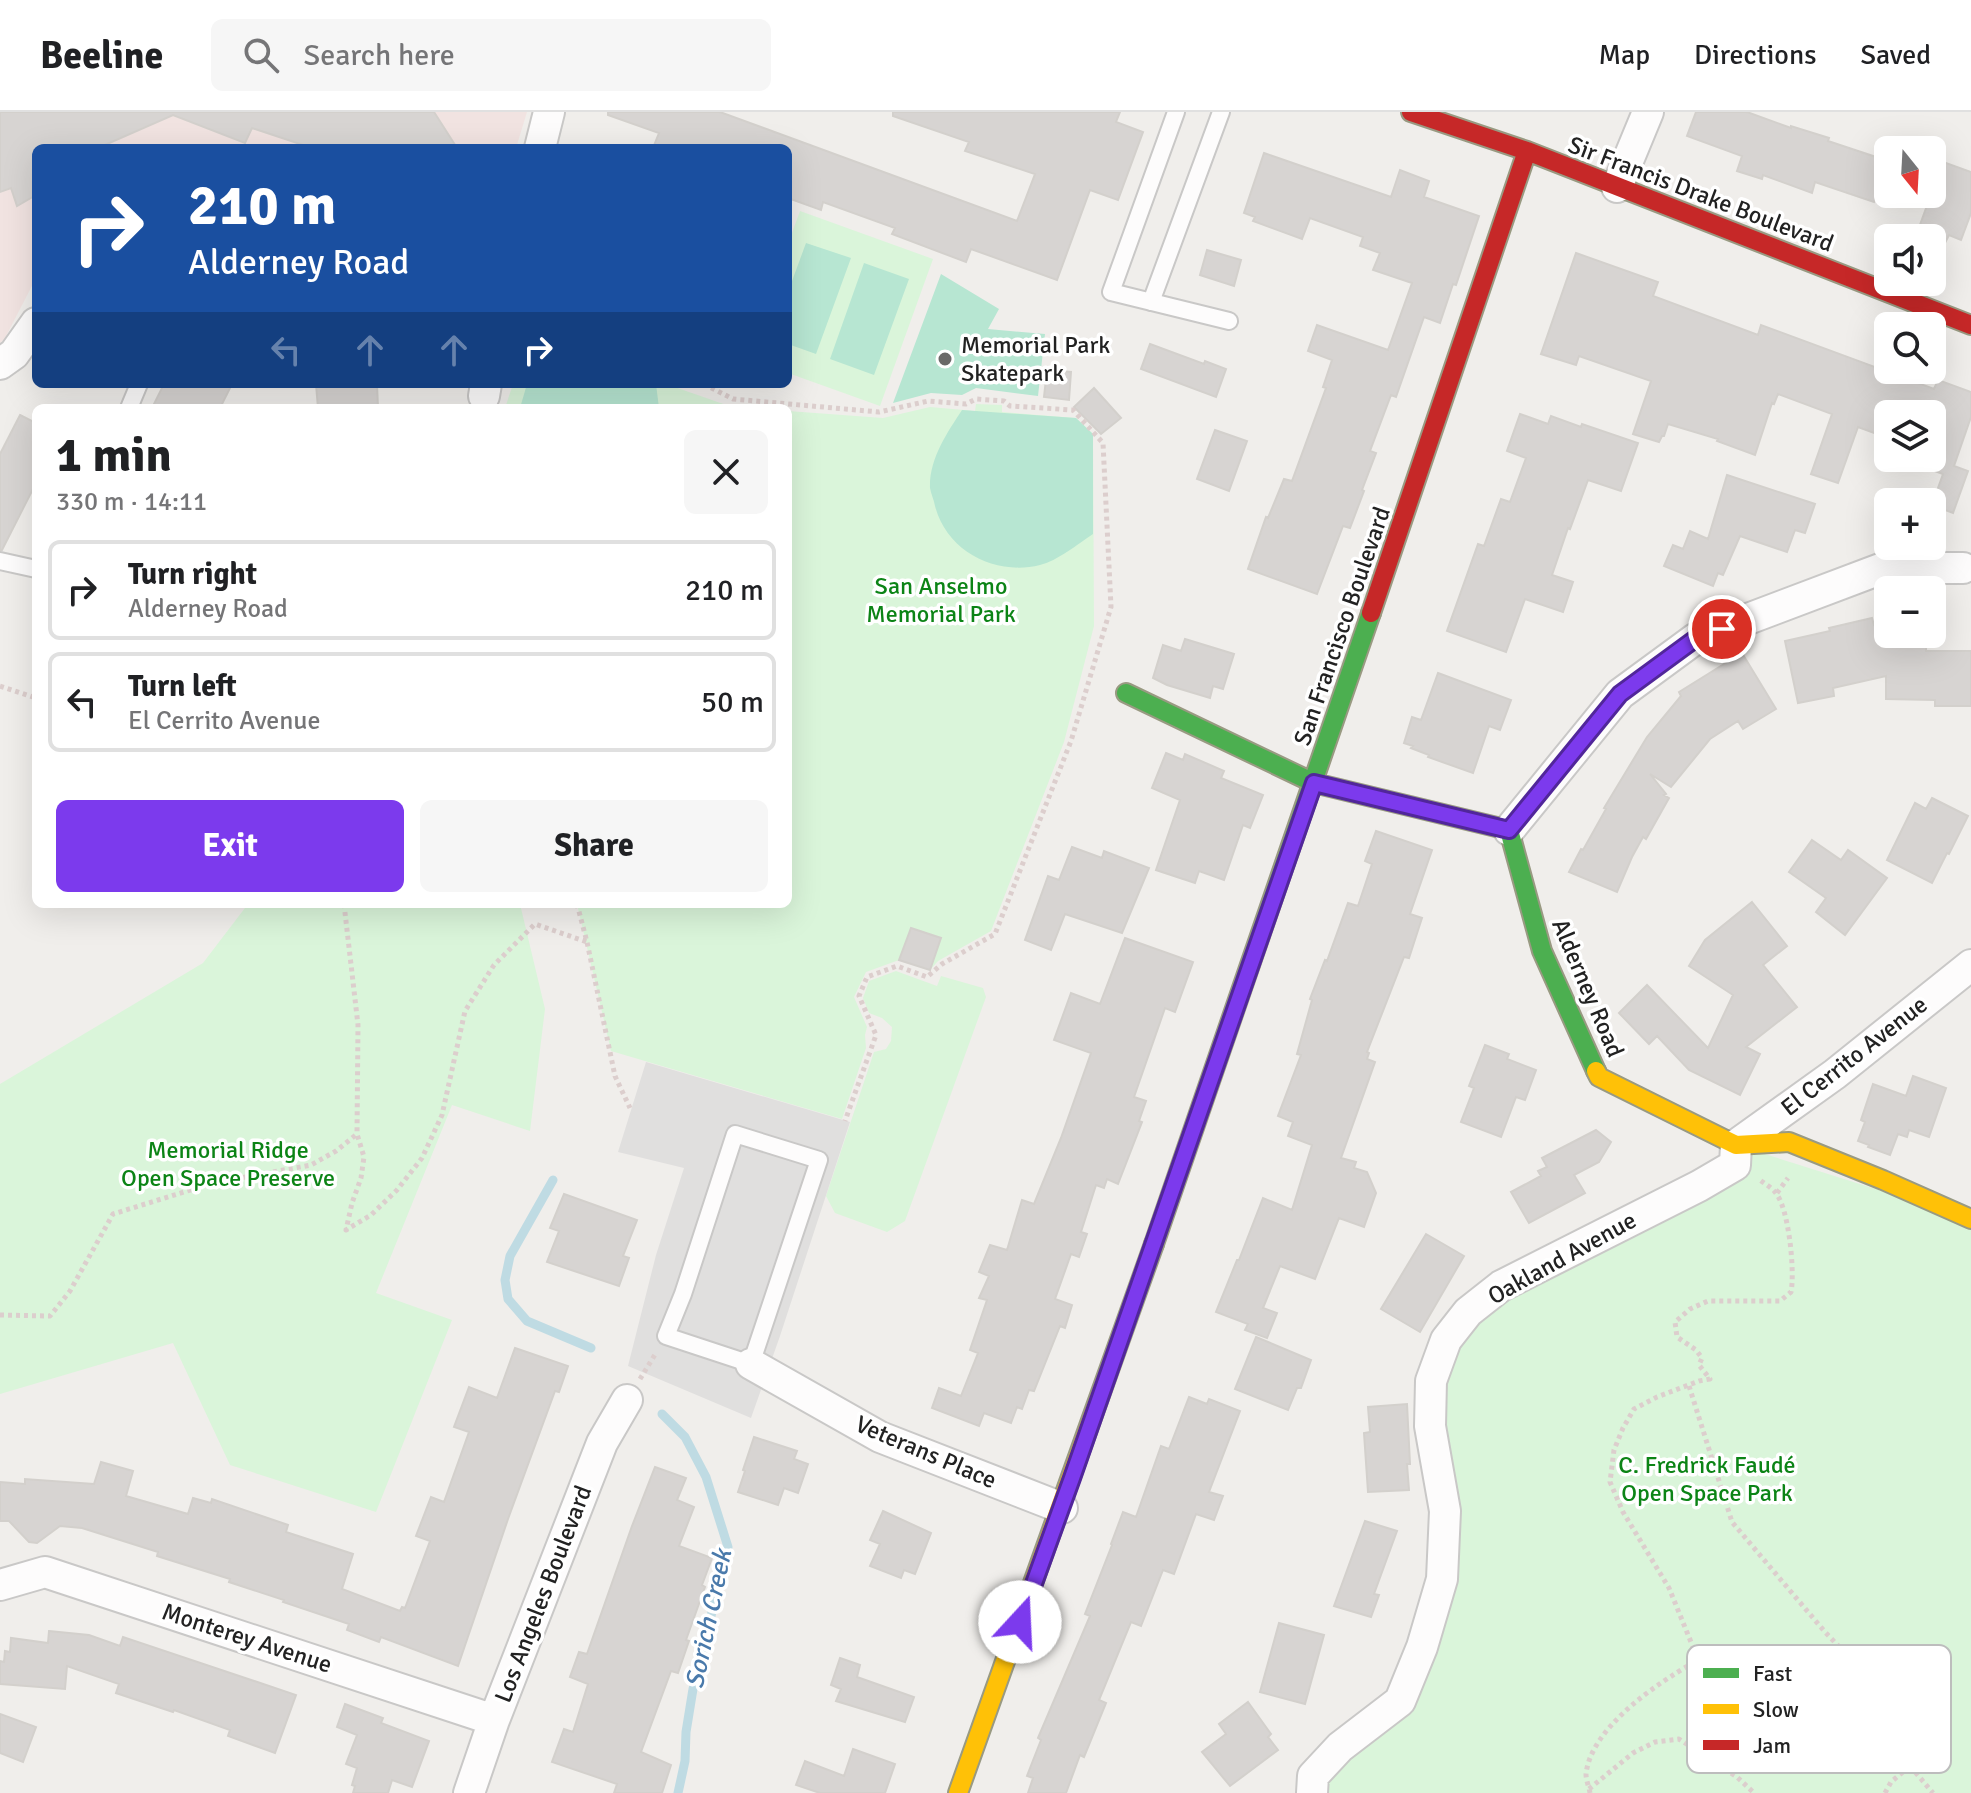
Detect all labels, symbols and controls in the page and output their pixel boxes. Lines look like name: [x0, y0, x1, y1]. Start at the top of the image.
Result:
search box: [211, 19, 771, 91]
text: Beeline: [40, 32, 163, 79]
icon: search: [239, 33, 283, 77]
text: Search here: [303, 37, 455, 74]
text: Map: [1598, 38, 1650, 72]
text: Directions: [1694, 38, 1816, 72]
text: Saved: [1860, 38, 1931, 72]
street label: Sir Francis Drake Boulevard: [1564, 129, 1838, 259]
north arrow: [1874, 136, 1946, 208]
map controls: [1874, 136, 1946, 648]
text: 210 m: [188, 171, 336, 240]
icon: right: [56, 176, 160, 280]
button: sound: [1874, 224, 1946, 296]
text: Alderney Road: [188, 240, 409, 285]
button: search: [1874, 312, 1946, 384]
icon: left: [264, 328, 308, 372]
icon: ahead: [348, 328, 392, 372]
icon: ahead: [432, 328, 476, 372]
icon: right: [516, 328, 560, 372]
place label: Memorial Park Skatepark: [961, 330, 1110, 388]
marker: Memorial Park Skatepark: [936, 350, 954, 368]
button: layers: [1874, 400, 1946, 472]
text: 1 min: [56, 426, 172, 485]
button: close: [684, 430, 768, 514]
text: 330 m · 14:11: [56, 486, 207, 518]
button: +: [1874, 488, 1946, 560]
street label: San Francisco Boulevard: [1287, 503, 1397, 749]
text: Turn right: [128, 556, 257, 593]
icon: right: [60, 568, 104, 612]
park label: San Anselmo Memorial Park: [866, 571, 1016, 629]
text: 210 m: [685, 572, 764, 609]
button: −: [1874, 576, 1946, 648]
text: Alderney Road: [128, 593, 288, 625]
pin: [1688, 595, 1756, 663]
icon: arrive: [1700, 607, 1744, 651]
text: Turn left: [128, 668, 237, 705]
icon: left: [60, 680, 104, 724]
text: 50 m: [701, 684, 764, 721]
text: El Cerrito Avenue: [128, 705, 321, 737]
button: Exit: [56, 800, 404, 892]
button: Share: [420, 800, 768, 892]
street label: Alderney Road: [1545, 914, 1631, 1062]
street label: El Cerrito Avenue: [1775, 989, 1933, 1123]
park label: Memorial Ridge Open Space Preserve: [121, 1135, 335, 1193]
street label: Oakland Avenue: [1483, 1205, 1641, 1311]
street label: Veterans Place: [851, 1409, 1001, 1495]
park label: C. Fredrick Faudé Open Space Park: [1618, 1450, 1796, 1508]
street label: Los Angeles Boulevard: [488, 1481, 598, 1707]
water label: Sorich Creek: [679, 1545, 740, 1691]
position arrow: [978, 1580, 1062, 1664]
street label: Monterey Avenue: [158, 1596, 336, 1680]
legend: [1687, 1645, 1951, 1773]
text: Fast: [1753, 1660, 1793, 1687]
text: Slow: [1753, 1696, 1799, 1723]
text: Jam: [1753, 1732, 1791, 1759]

